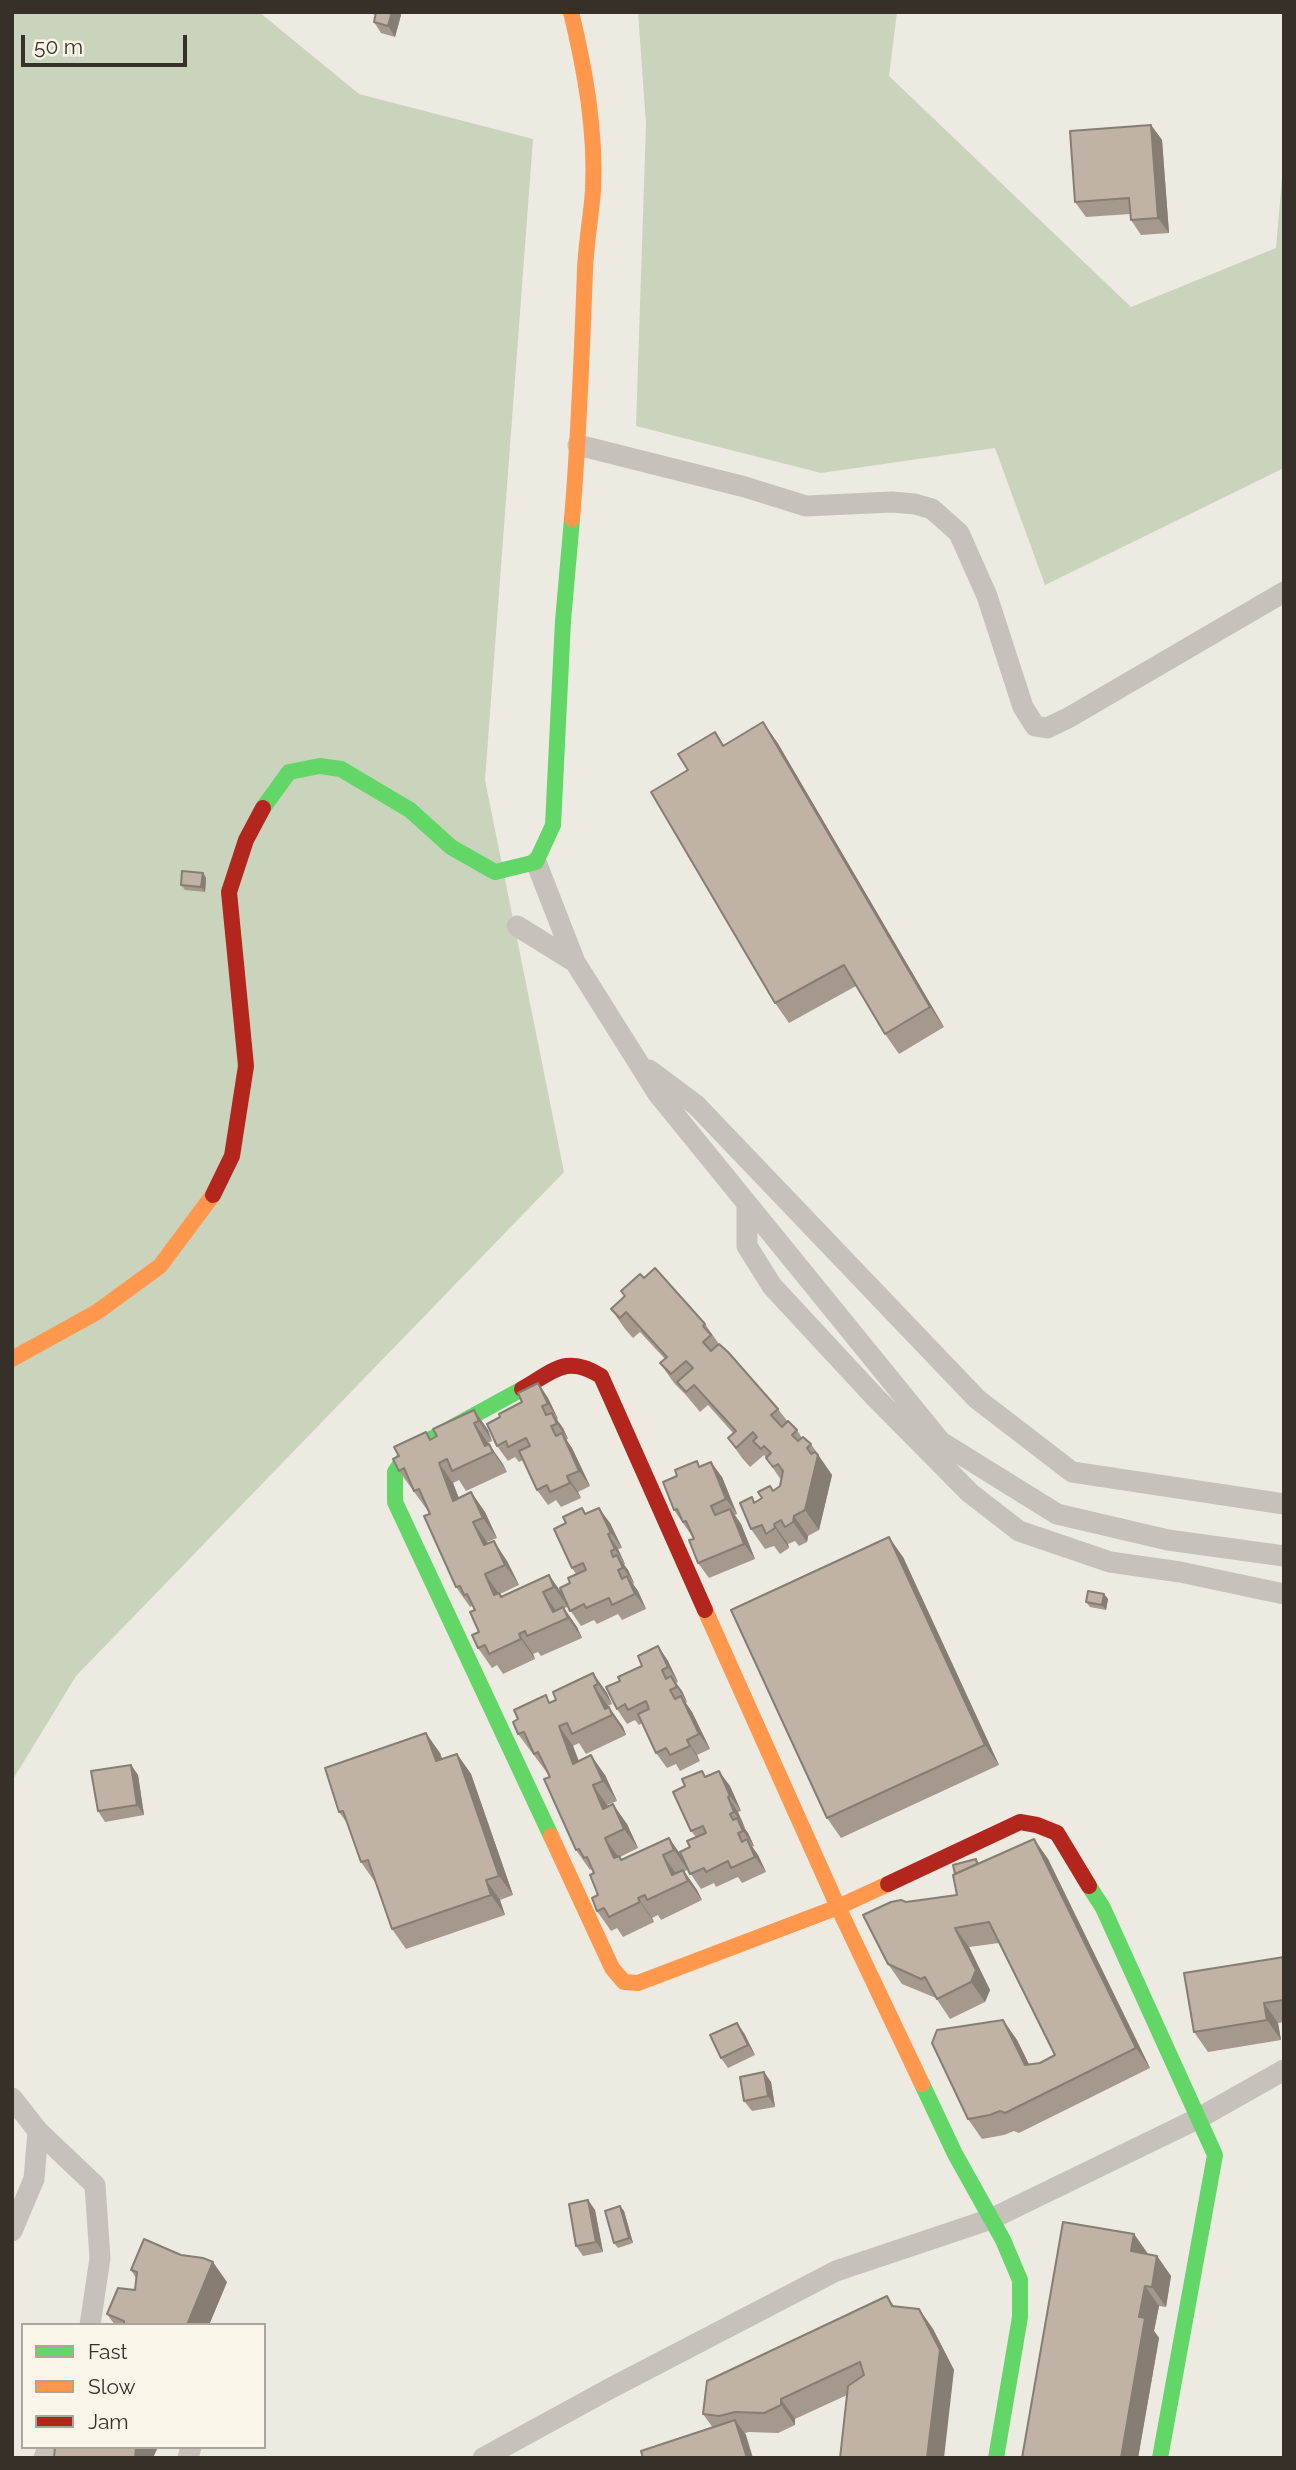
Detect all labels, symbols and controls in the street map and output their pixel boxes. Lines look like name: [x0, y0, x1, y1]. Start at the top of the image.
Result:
scale bar: [24, 21, 191, 65]
text: 50 m: [34, 34, 83, 59]
legend: [21, 2323, 266, 2449]
text: Fast: [88, 2339, 128, 2364]
text: Slow: [88, 2374, 136, 2399]
text: Jam: [88, 2409, 129, 2434]

